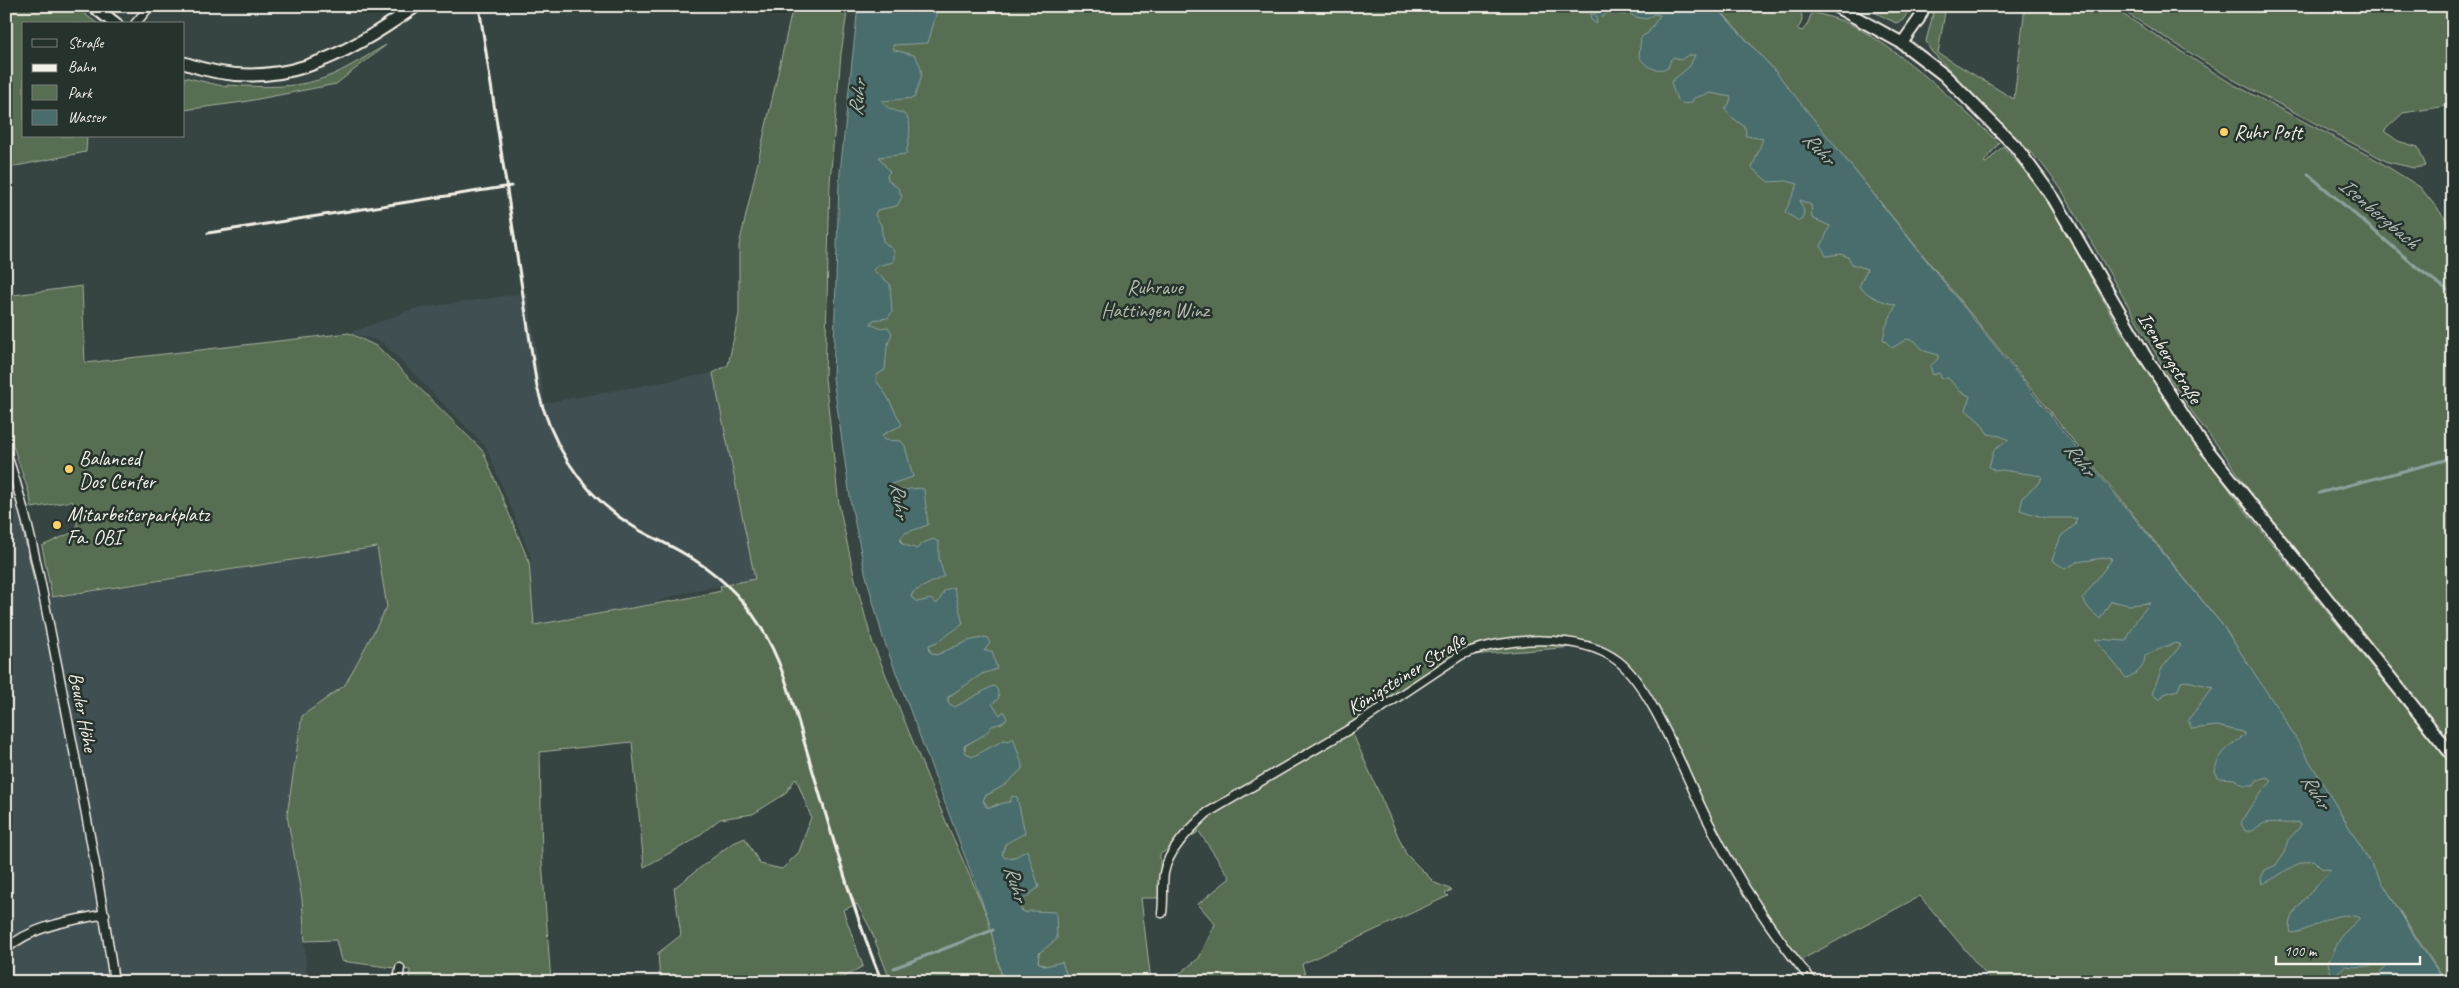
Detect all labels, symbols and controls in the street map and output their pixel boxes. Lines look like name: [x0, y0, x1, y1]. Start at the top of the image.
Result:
legend: [22, 22, 185, 138]
text: Straße: [68, 34, 104, 53]
text: Bahn: [68, 58, 96, 77]
water label: Ruhr: [842, 75, 872, 117]
text: Park: [68, 84, 93, 103]
text: Wasser: [68, 108, 107, 127]
place label: Ruhr Pott: [2234, 120, 2305, 145]
water label: Ruhr: [1797, 126, 1843, 173]
marker: Ruhr Pott: [2218, 126, 2230, 138]
water label: Isenbergbach: [2333, 172, 2426, 255]
park label: Ruhraue Hattingen Winz: [1101, 275, 1211, 323]
street label: Isenbergstraße: [2132, 308, 2209, 410]
water label: Ruhr: [2059, 437, 2103, 484]
place label: Balanced Dos Center: [79, 446, 157, 494]
marker: Balanced Dos Center: [63, 463, 75, 475]
water label: Ruhr: [885, 480, 916, 523]
place label: Mitarbeiterparkplatz Fa. OBI: [67, 502, 211, 550]
marker: Mitarbeiterparkplatz Fa. OBI: [51, 519, 63, 531]
street label: Königsteiner Straße: [1342, 627, 1471, 720]
street label: Beuler Höhe: [63, 670, 103, 755]
water label: Ruhr: [2296, 769, 2338, 816]
water label: Ruhr: [998, 862, 1035, 907]
scale bar: [2276, 933, 2420, 965]
text: 100 m: [2284, 942, 2318, 961]

